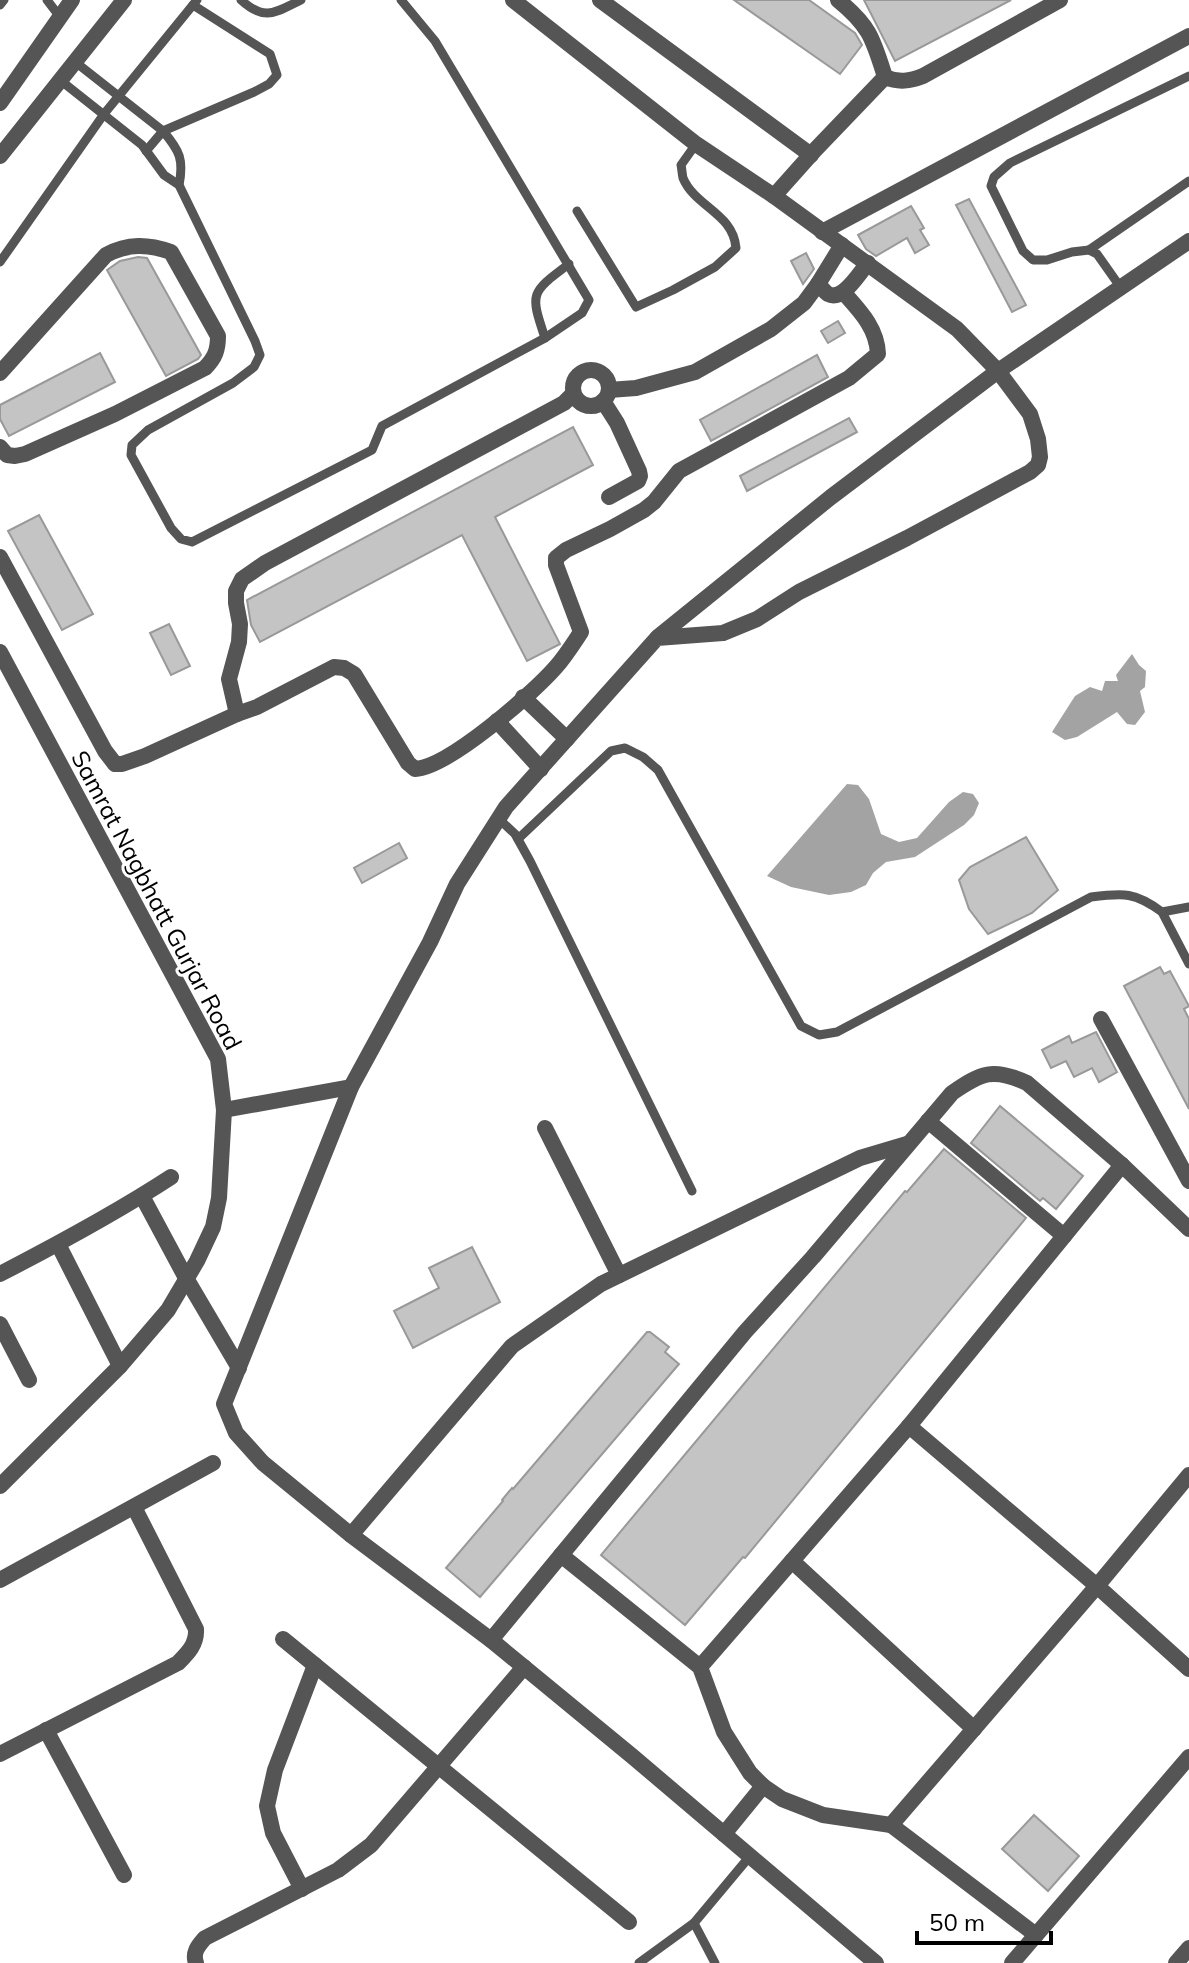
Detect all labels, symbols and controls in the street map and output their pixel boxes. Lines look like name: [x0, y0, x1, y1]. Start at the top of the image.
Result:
street label: Samrat Nagbhatt Gurjar Road: [65, 745, 249, 1055]
scale bar: [917, 1895, 1051, 1945]
text: 50 m: [929, 1907, 985, 1937]

